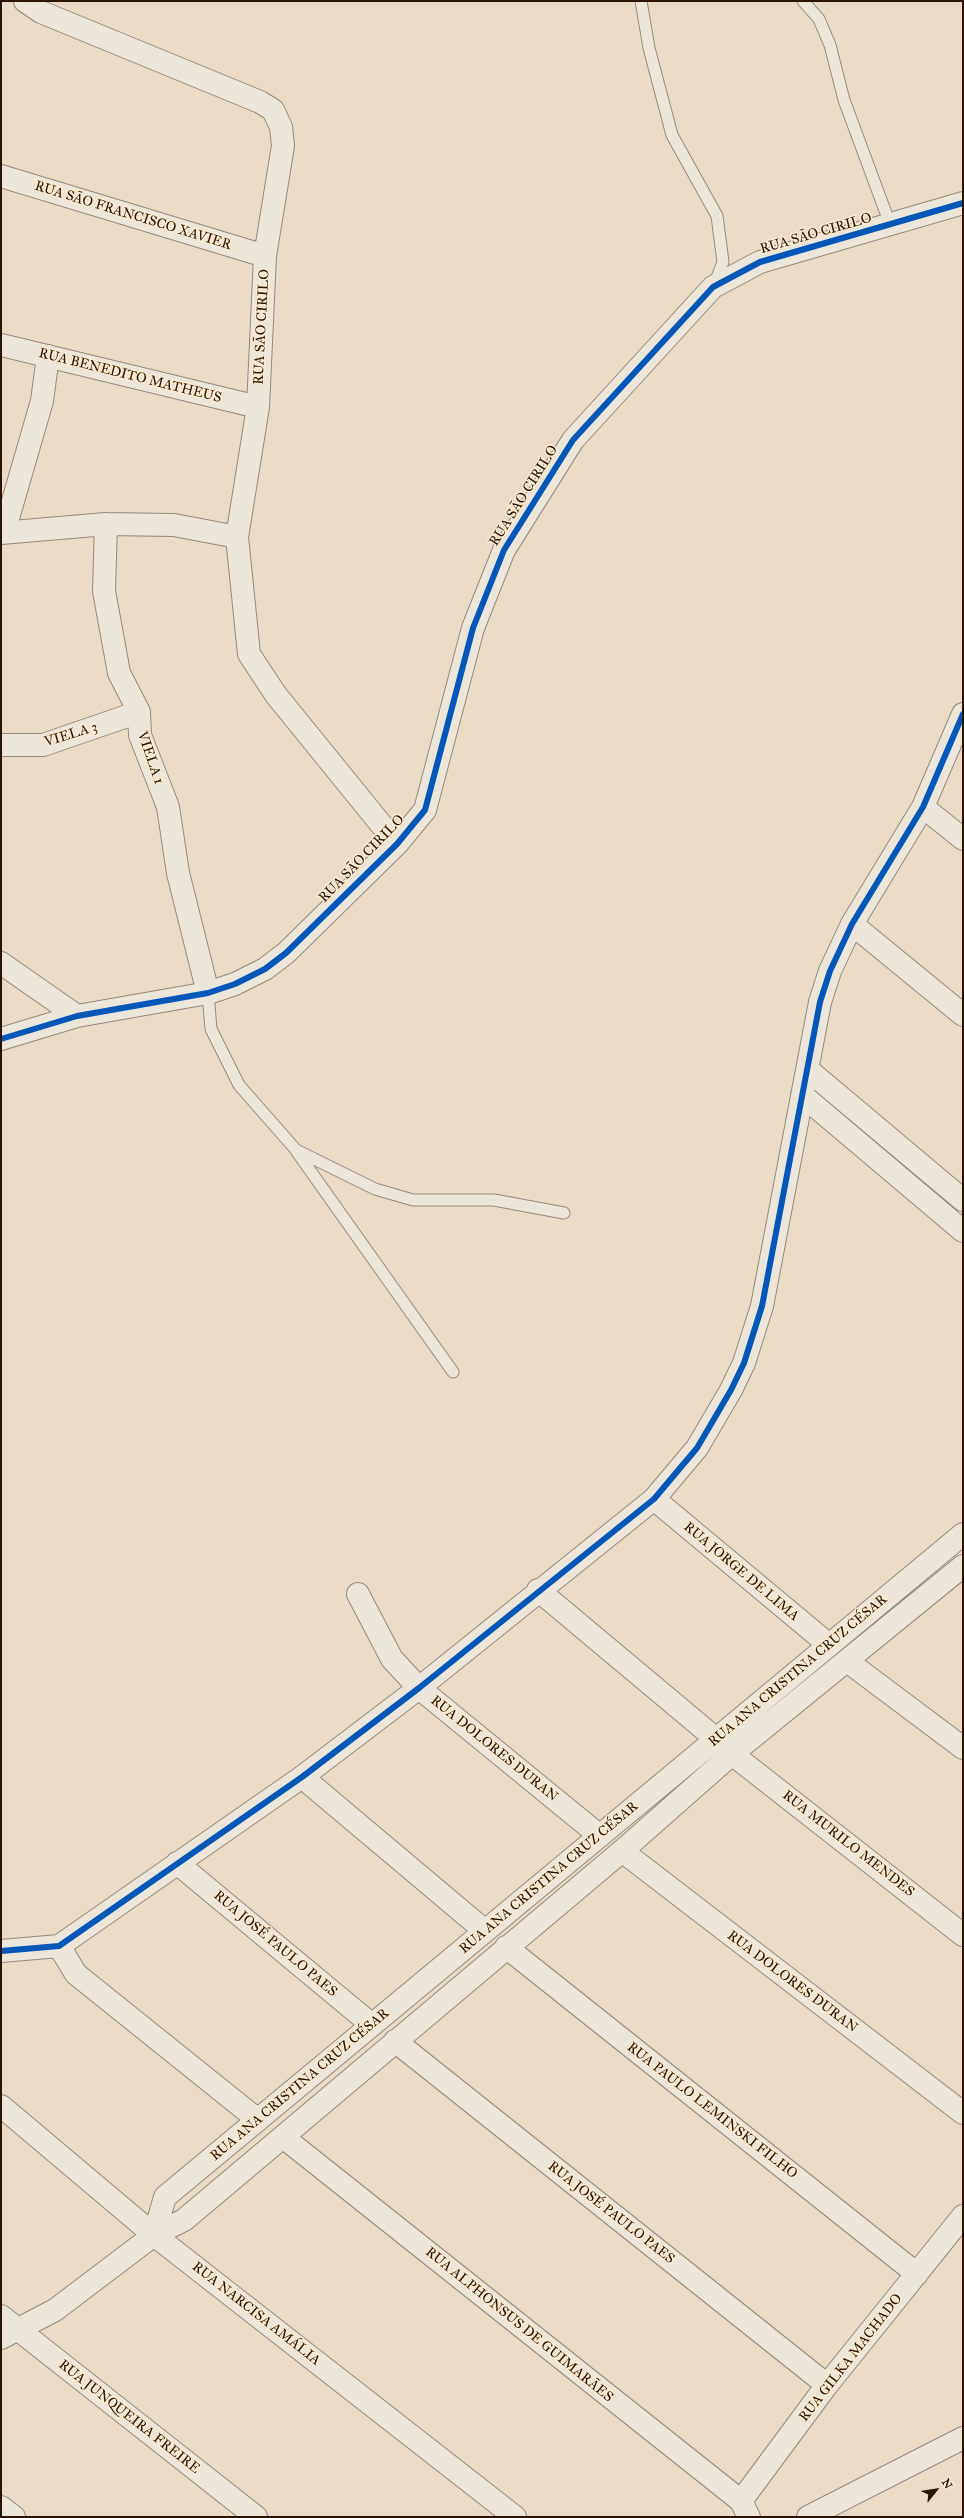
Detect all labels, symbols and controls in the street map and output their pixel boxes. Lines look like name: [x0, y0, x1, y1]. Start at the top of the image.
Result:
street label: RUA SÃO FRANCISCO XAVIER: [32, 178, 234, 254]
street label: RUA SÃO CIRILO: [758, 210, 874, 258]
street label: RUA SÃO CIRILO: [251, 269, 273, 385]
street label: RUA BENEDITO MATHEUS: [37, 345, 223, 407]
street label: RUA SÃO CIRILO: [486, 443, 562, 549]
street label: VIELA 3: [42, 719, 100, 751]
street label: VIELA 1: [133, 730, 167, 786]
street label: RUA SÃO CIRILO: [316, 812, 408, 906]
street label: RUA JORGE DE LIMA: [680, 1519, 802, 1625]
street label: RUA ANA CRISTINA CRUZ CÉSAR: [705, 1591, 891, 1751]
street label: RUA DOLORES DURAN: [427, 1692, 561, 1806]
street label: RUA MURILO MENDES: [779, 1787, 917, 1901]
street label: RUA ANA CRISTINA CRUZ CÉSAR: [456, 1798, 642, 1958]
street label: RUA JOSÉ PAULO PAES: [210, 1887, 340, 2001]
street label: RUA DOLORES DURAN: [723, 1927, 861, 2037]
street label: RUA ANA CRISTINA CRUZ CÉSAR: [207, 2005, 393, 2165]
street label: RUA PAULO LEMINSKI FILHO: [623, 2039, 801, 2183]
street label: RUA JOSÉ PAULO PAES: [544, 2158, 678, 2268]
street label: RUA ALPHONSUS DE GUIMARÃES: [422, 2244, 616, 2406]
street label: RUA NARCISA AMÁLIA: [188, 2259, 324, 2369]
street label: RUA GILKA MACHADO: [796, 2291, 906, 2425]
street label: RUA JUNQUEIRA FREIRE: [55, 2357, 203, 2477]
north arrow: [916, 2470, 956, 2510]
text: N: [939, 2476, 955, 2491]

